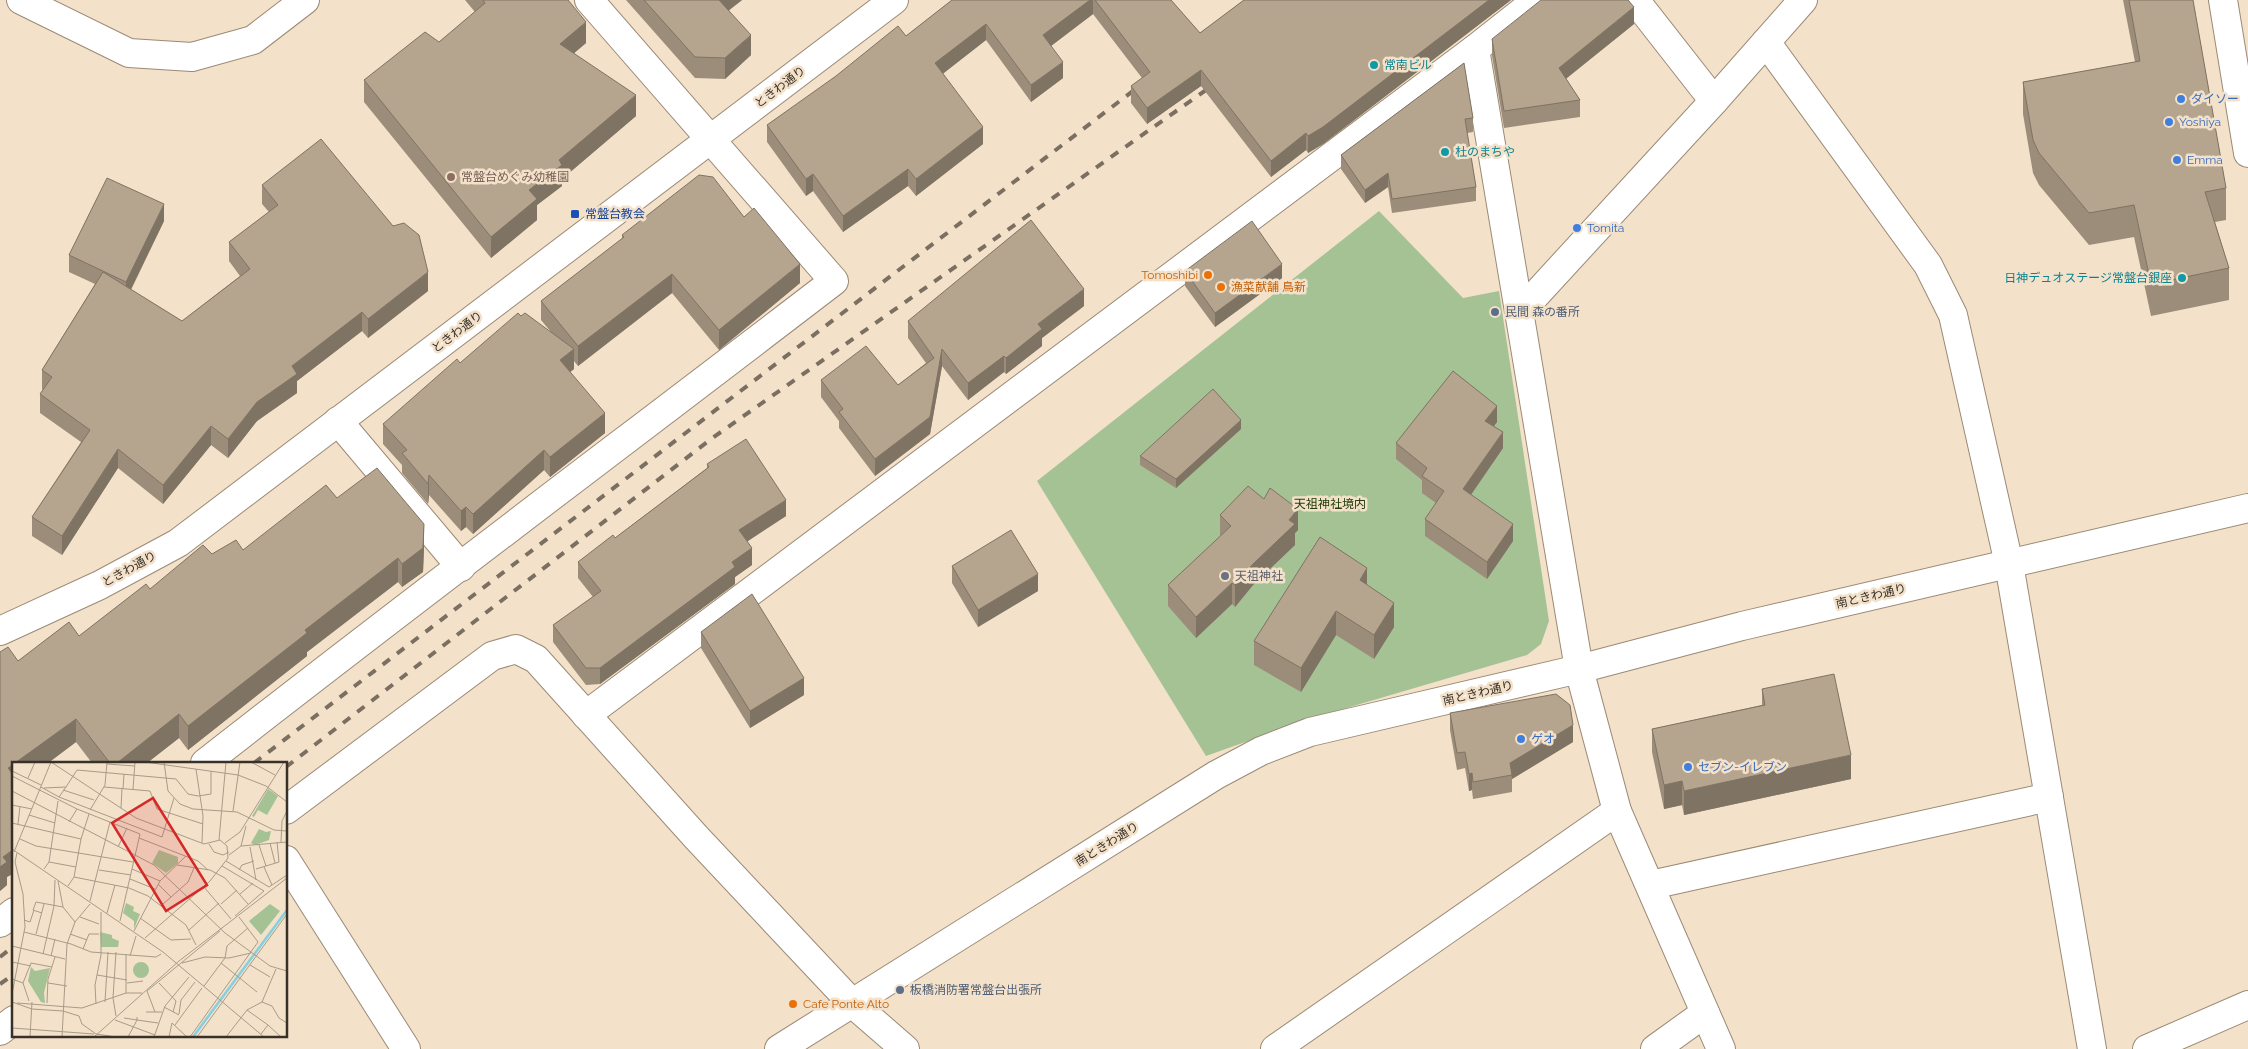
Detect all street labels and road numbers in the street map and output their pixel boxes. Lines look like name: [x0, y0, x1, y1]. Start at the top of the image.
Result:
street label: ときわ通り: [752, 63, 808, 111]
street label: ときわ通り: [429, 308, 485, 356]
street label: ときわ通り: [99, 548, 159, 590]
street label: 南ときわ通り: [1834, 581, 1908, 611]
street label: 南ときわ通り: [1441, 678, 1515, 708]
street label: 南ときわ通り: [1073, 819, 1141, 869]

